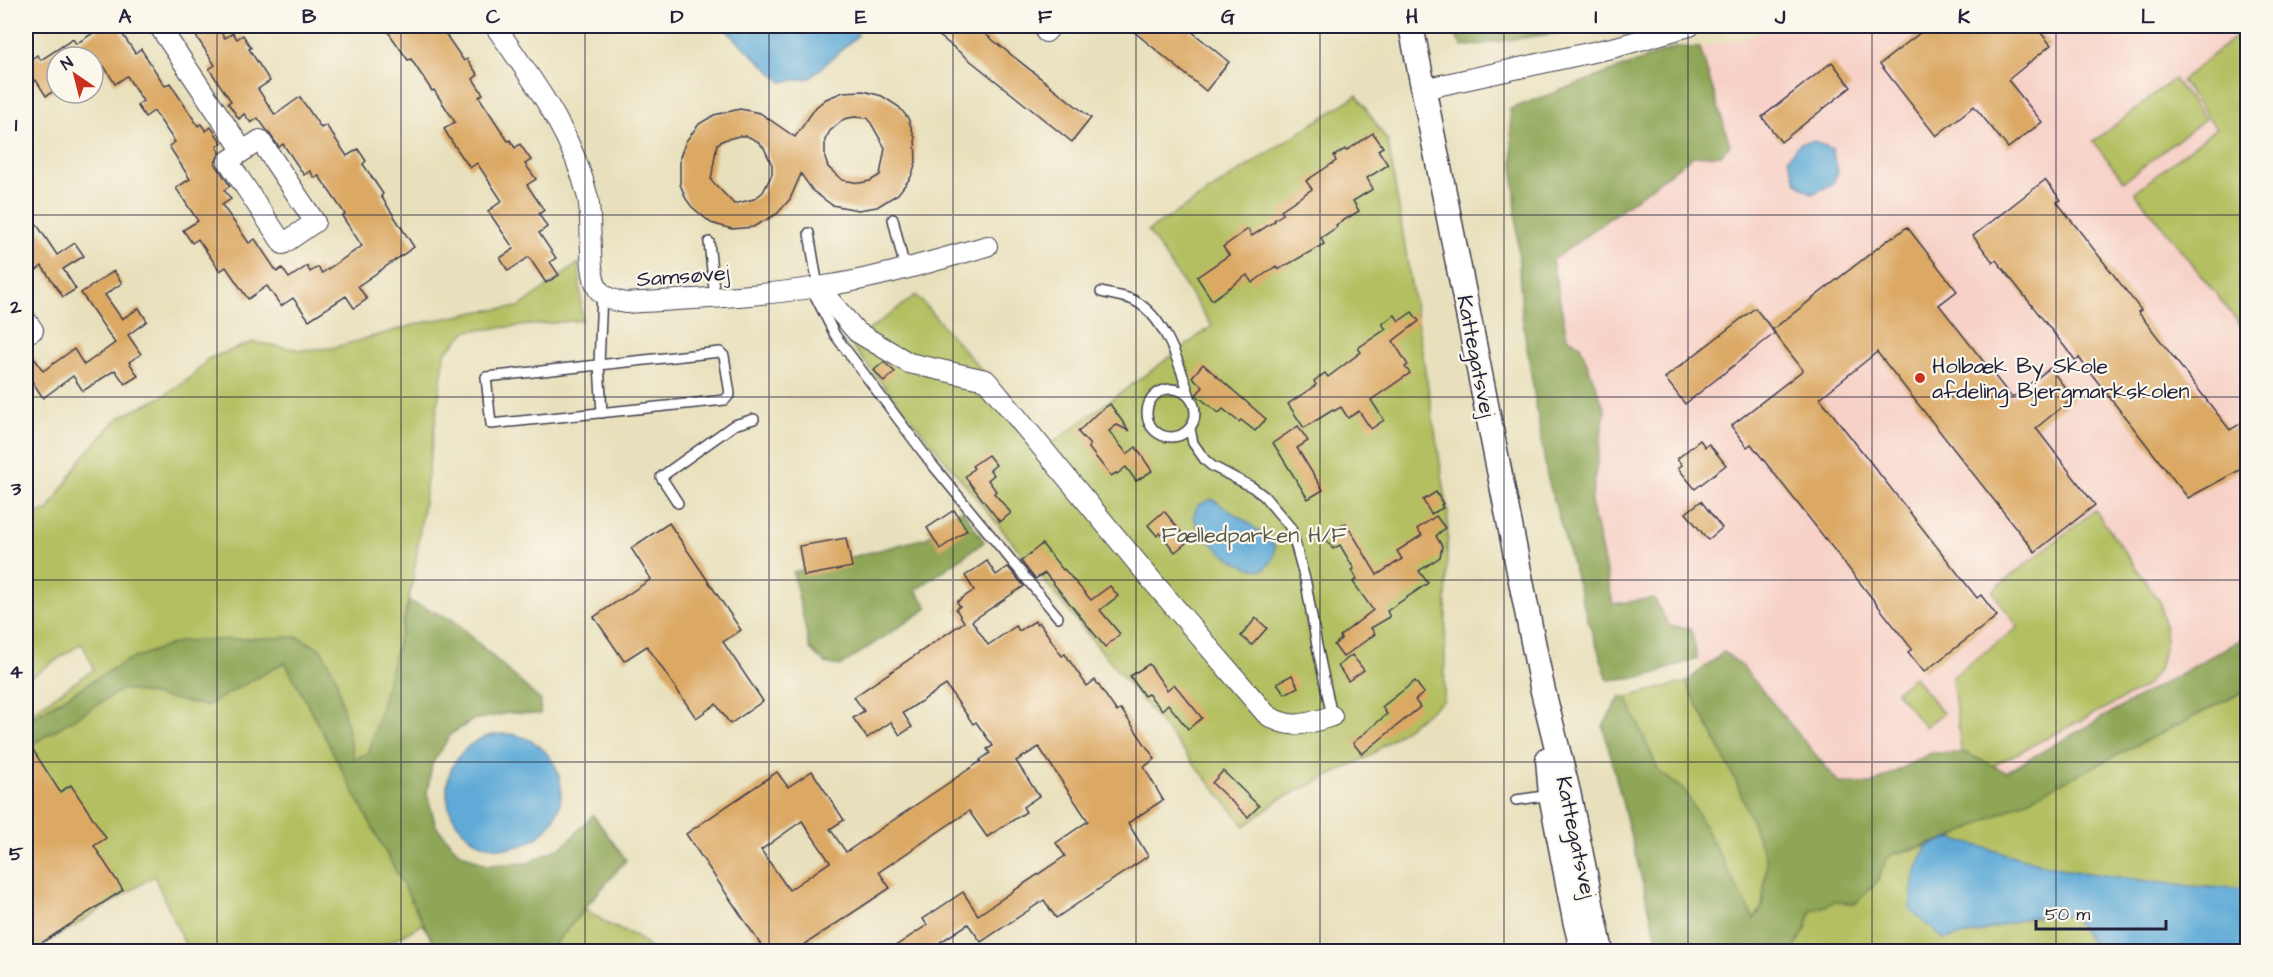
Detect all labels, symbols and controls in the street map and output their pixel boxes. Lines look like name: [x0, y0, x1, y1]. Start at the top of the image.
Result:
text: A: [119, 3, 132, 31]
text: B: [302, 3, 317, 31]
text: C: [486, 3, 501, 31]
text: D: [671, 3, 684, 31]
text: E: [855, 3, 867, 31]
text: F: [1038, 3, 1053, 31]
text: G: [1221, 3, 1235, 31]
text: H: [1406, 3, 1418, 31]
text: I: [1594, 3, 1598, 31]
text: J: [1774, 3, 1786, 31]
text: K: [1958, 3, 1971, 31]
text: L: [2141, 3, 2155, 31]
north arrow: [45, 45, 105, 105]
text: N: [57, 52, 77, 75]
text: 1: [15, 111, 18, 139]
street label: Samsøvej: [636, 258, 731, 295]
text: 2: [9, 293, 22, 321]
street label: Kattegatsvej: [1448, 293, 1503, 420]
place label: Holbæk By Skole afdeling Bjergmarkskolen: [1932, 351, 2190, 408]
marker: Holbæk By Skole afdeling Bjergmarkskolen: [1913, 371, 1927, 385]
text: 3: [10, 475, 22, 503]
park label: Fælledparken H/F: [1161, 520, 1347, 551]
text: 4: [9, 658, 23, 686]
street label: Kattegatsvej: [1547, 773, 1604, 901]
text: 5: [9, 840, 24, 868]
scale bar: [2036, 893, 2166, 931]
text: 50 m: [2045, 902, 2090, 927]

